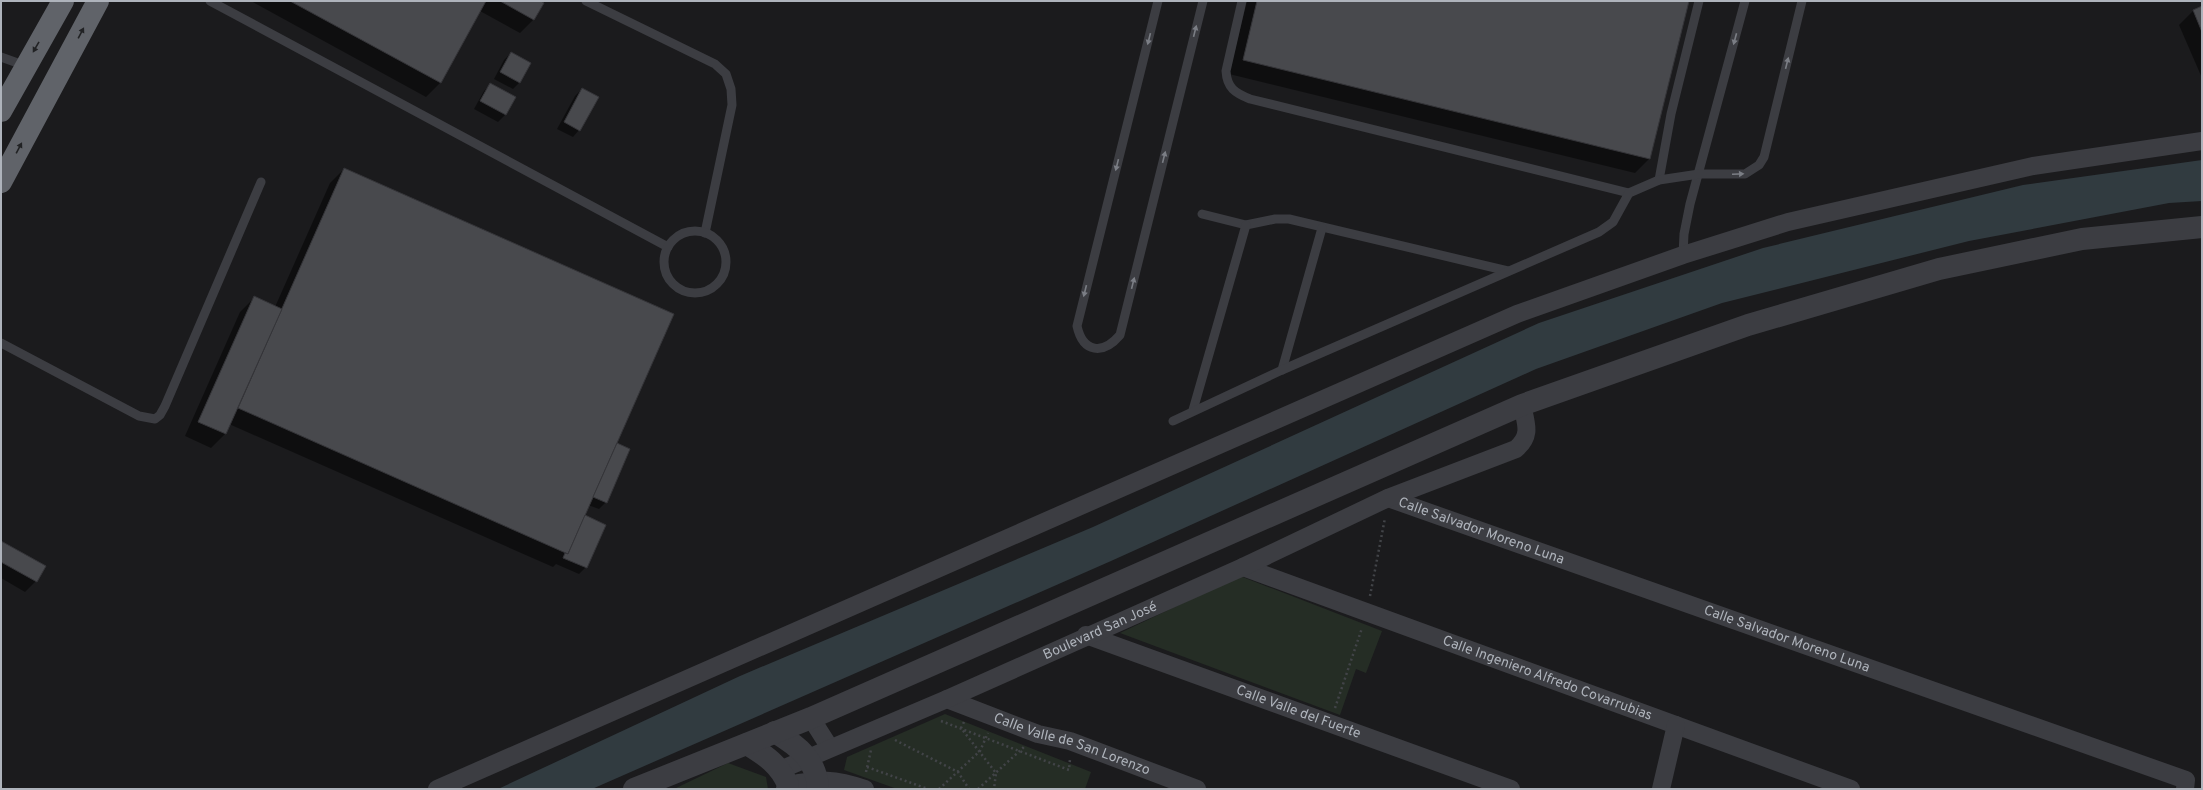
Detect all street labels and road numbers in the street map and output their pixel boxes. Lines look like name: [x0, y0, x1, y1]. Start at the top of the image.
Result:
street label: Calle Salvador Moreno Luna: [1396, 494, 1567, 568]
street label: Boulevard San José: [1040, 598, 1160, 664]
street label: Calle Salvador Moreno Luna: [1701, 602, 1872, 676]
street label: Calle Ingeniero Alfredo Covarrubias: [1440, 632, 1655, 724]
street label: Calle Valle del Fuerte: [1234, 682, 1363, 742]
street label: Calle Valle de San Lorenzo: [991, 709, 1153, 779]

